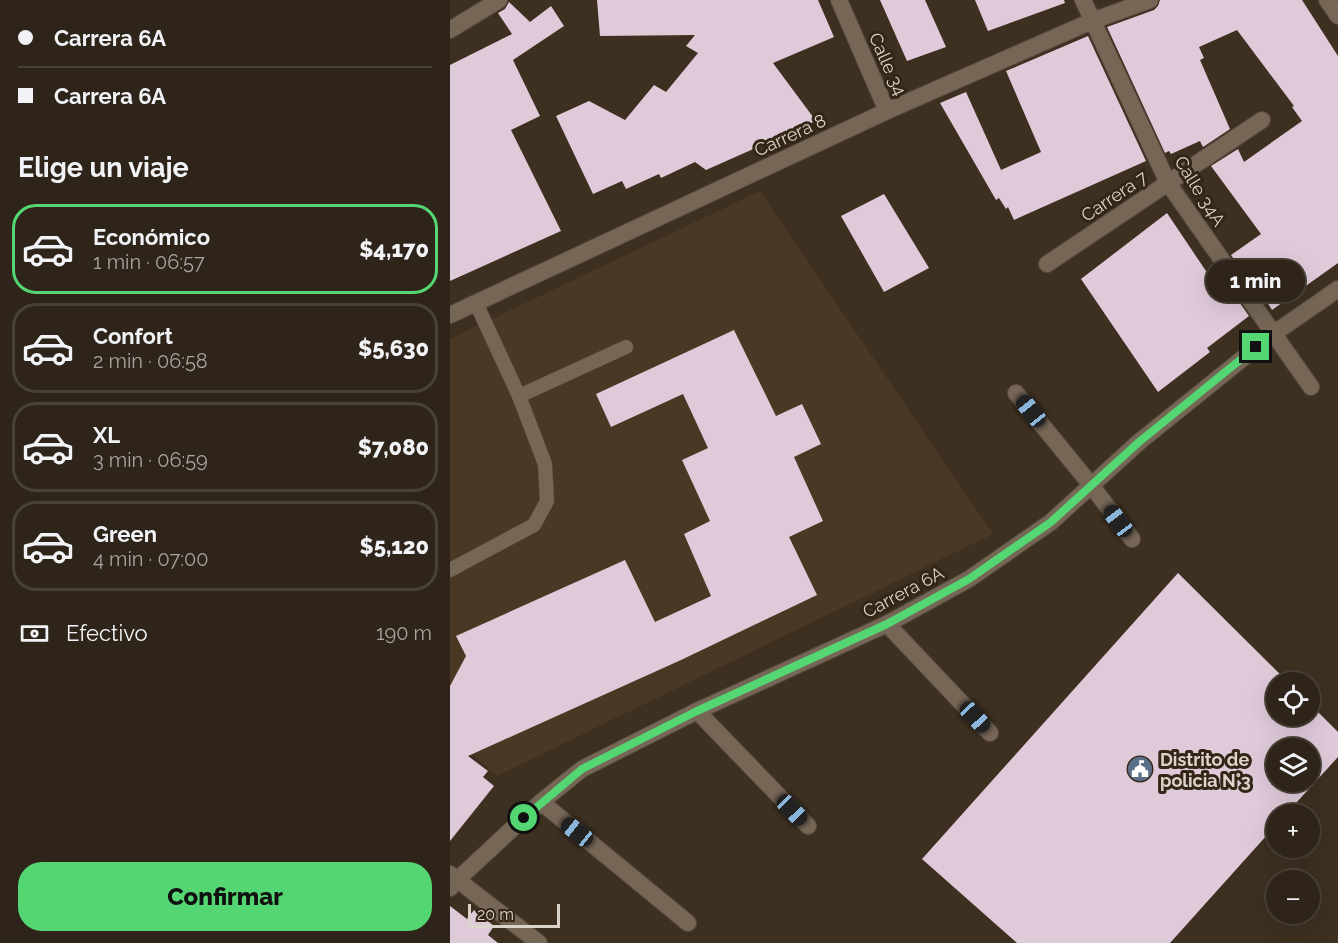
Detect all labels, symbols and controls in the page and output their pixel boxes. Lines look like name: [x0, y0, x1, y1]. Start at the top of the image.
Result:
text: Carrera 6A: [54, 25, 166, 51]
street label: Calle 34: [865, 29, 911, 99]
text: Carrera 6A: [54, 83, 166, 109]
street label: Carrera 8: [751, 109, 829, 161]
text: Elige un viaje: [18, 152, 189, 183]
street label: Calle 34A: [1170, 152, 1230, 230]
street label: Carrera 7: [1077, 166, 1151, 226]
icon: car: [21, 222, 75, 276]
text: Económico: [93, 224, 210, 250]
text: $4,170: [359, 236, 429, 262]
text: 1 min · 06:57: [93, 250, 205, 274]
callout: 1 min: [1206, 260, 1306, 302]
text: 1 min: [1230, 269, 1281, 293]
icon: car: [21, 321, 75, 375]
text: Confort: [93, 323, 173, 349]
route end: [1242, 333, 1269, 360]
text: $5,630: [358, 335, 429, 361]
text: 2 min · 06:58: [93, 349, 208, 373]
car: [1013, 391, 1049, 431]
icon: car: [21, 420, 75, 474]
text: XL: [93, 422, 120, 448]
text: $7,080: [358, 434, 429, 460]
text: 3 min · 06:59: [93, 448, 208, 472]
car: [1100, 501, 1136, 541]
icon: car: [21, 519, 75, 573]
text: Green: [93, 521, 157, 547]
text: $5,120: [360, 533, 429, 559]
text: 4 min · 07:00: [93, 547, 208, 571]
street label: Carrera 6A: [859, 562, 947, 622]
icon: cash: [18, 617, 51, 650]
text: Efectivo: [66, 620, 148, 646]
text: 190 m: [376, 621, 432, 645]
map controls: [1266, 672, 1320, 924]
button: locate: [1266, 672, 1320, 726]
car: [956, 698, 994, 736]
button: layers: [1266, 738, 1320, 792]
place label: Distrito de policia N°3: [1160, 749, 1251, 791]
public building icon: Distrito de policia N°3: [1125, 754, 1155, 784]
car: [773, 791, 811, 829]
route start: [510, 804, 537, 831]
button: +: [1266, 804, 1320, 858]
car: [557, 814, 597, 850]
button: Confirmar: [18, 862, 432, 931]
button: −: [1266, 870, 1320, 924]
scale bar: [468, 901, 560, 928]
text: 20 m: [477, 905, 514, 924]

